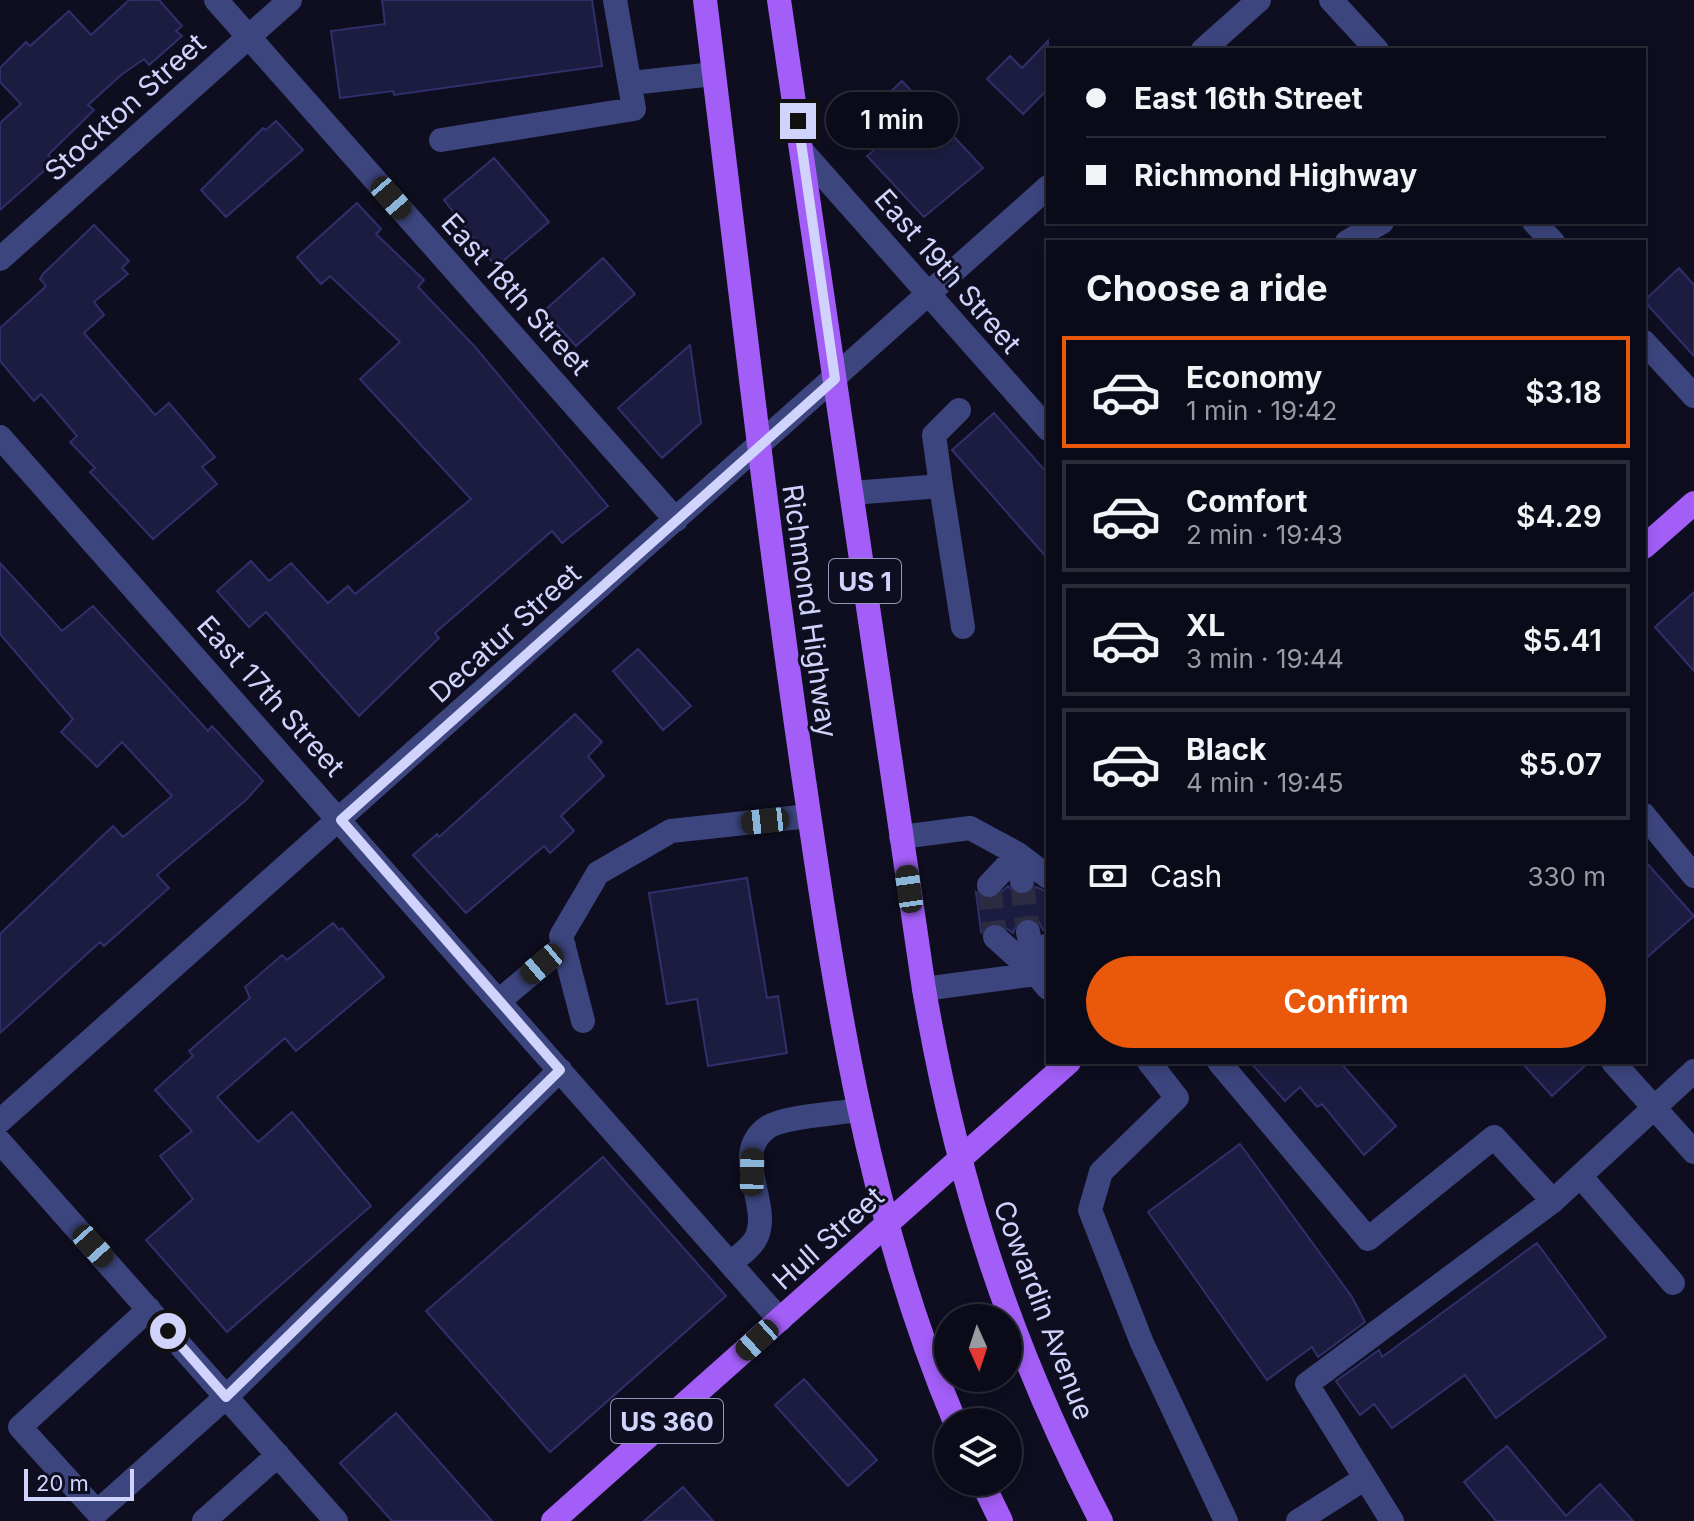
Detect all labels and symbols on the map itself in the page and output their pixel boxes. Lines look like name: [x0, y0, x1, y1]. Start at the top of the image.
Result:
street label: Stockton Street: [38, 26, 212, 188]
callout: 1 min: [826, 93, 958, 149]
route end: [780, 103, 816, 139]
car: [366, 172, 416, 224]
street label: East 19th Street: [868, 182, 1028, 360]
street label: East 18th Street: [435, 206, 597, 382]
street label: Richmond Highway: [775, 482, 845, 740]
street label: Decatur Street: [422, 556, 588, 710]
road number: US 1: [829, 559, 901, 603]
street label: East 17th Street: [190, 609, 352, 783]
car: [740, 807, 790, 835]
car: [894, 864, 924, 914]
car: [516, 939, 568, 989]
car: [740, 1148, 764, 1196]
street label: Hull Street: [765, 1179, 891, 1297]
street label: Cowardin Avenue: [987, 1196, 1101, 1424]
car: [68, 1220, 118, 1272]
north arrow: [934, 1304, 1022, 1392]
route start: [150, 1313, 186, 1349]
car: [731, 1315, 783, 1365]
road number: US 360: [611, 1399, 723, 1443]
scale bar: [24, 1465, 134, 1501]

